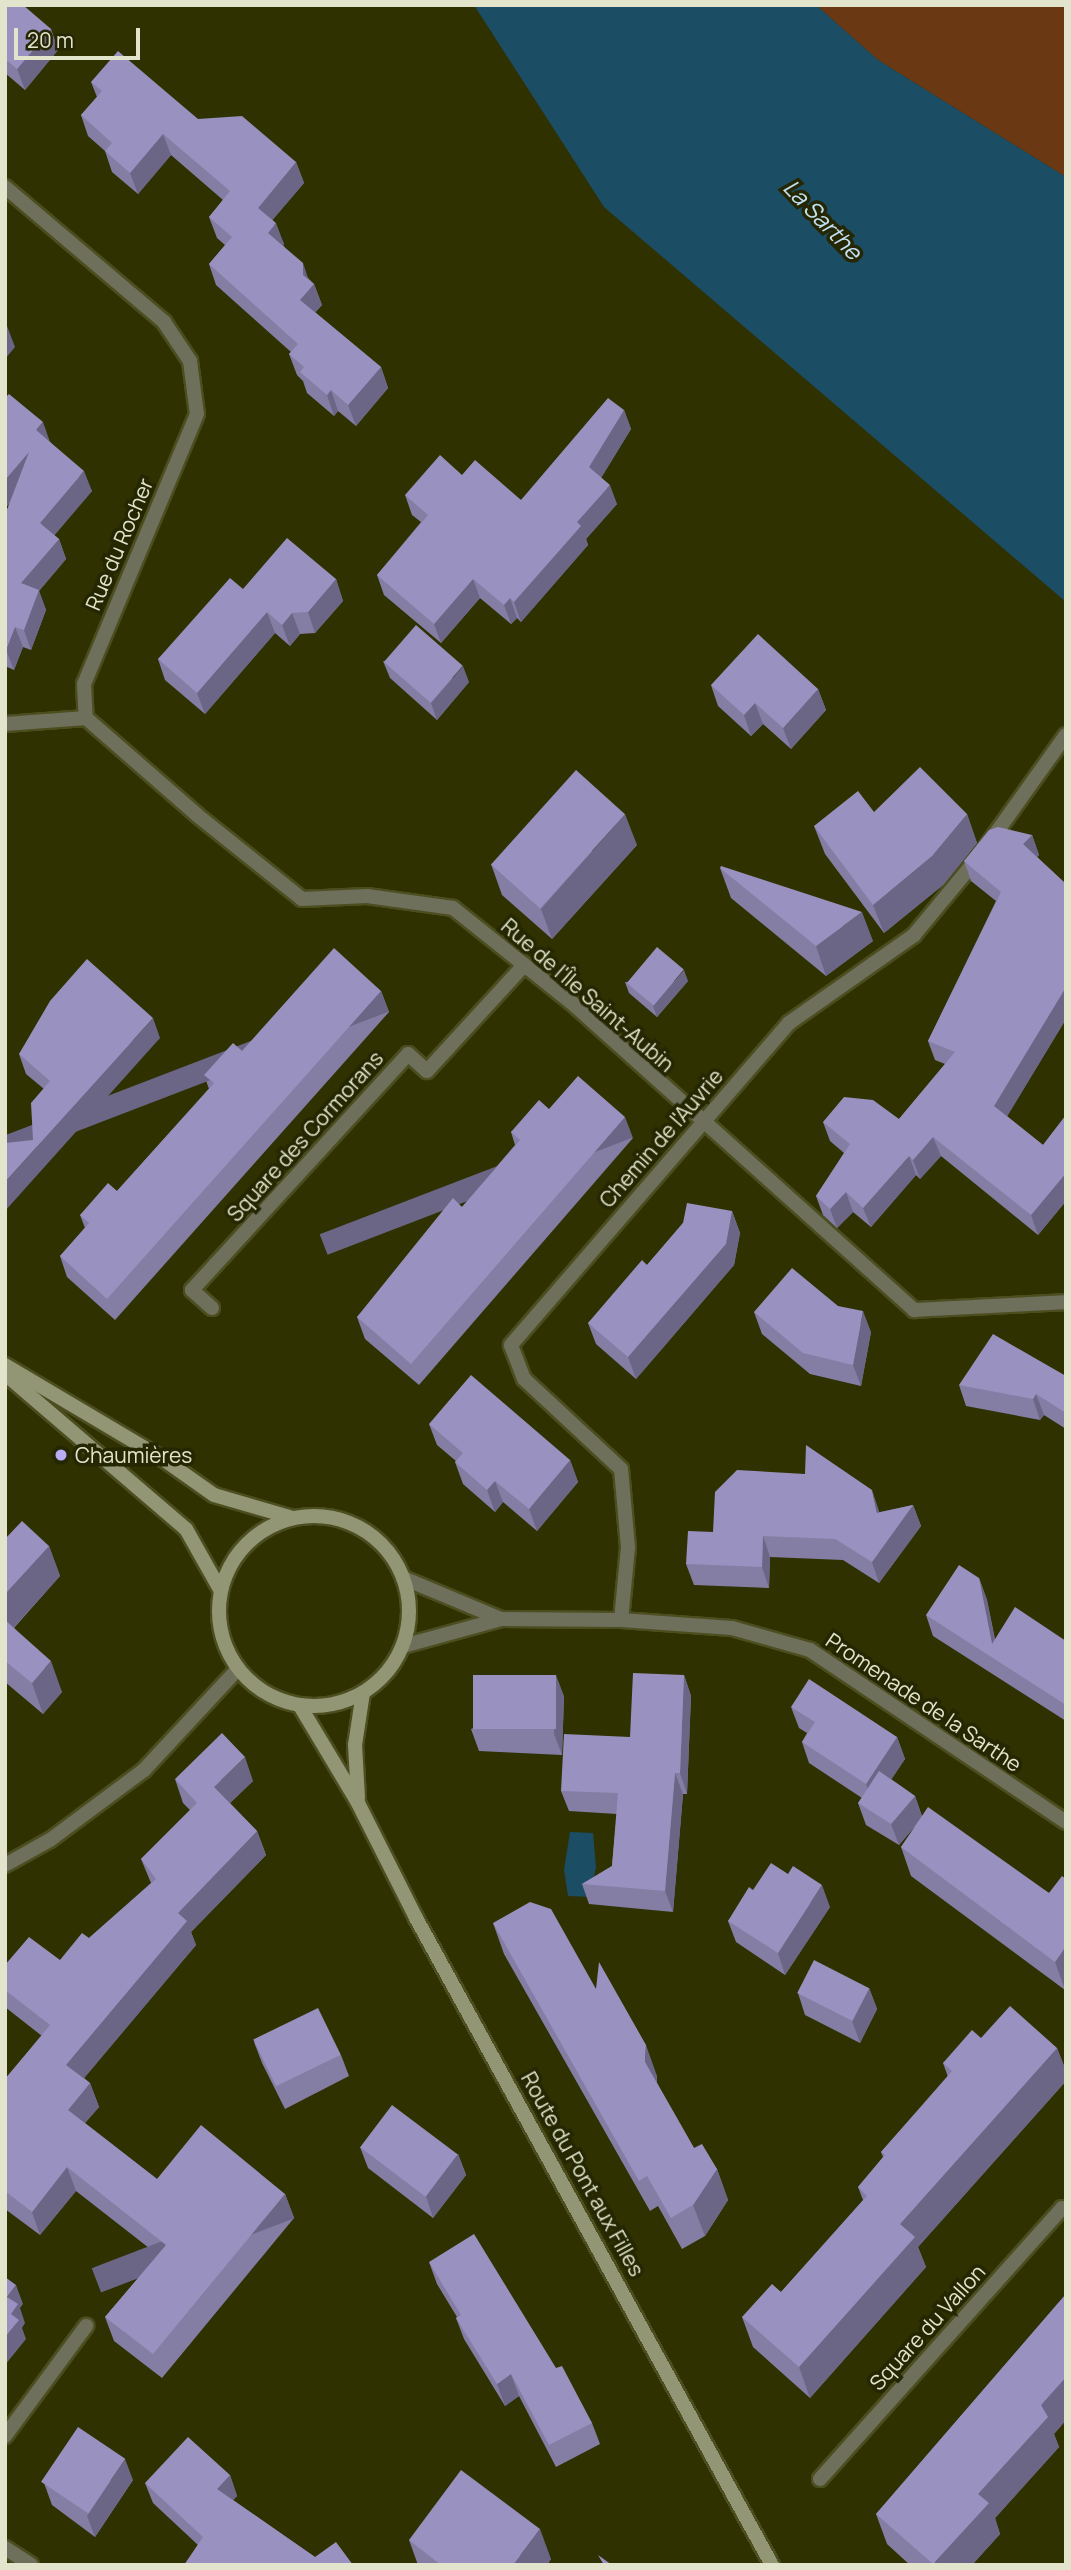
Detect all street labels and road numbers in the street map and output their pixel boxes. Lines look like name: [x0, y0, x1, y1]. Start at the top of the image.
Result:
street label: Rue du Rocher: [80, 474, 158, 614]
street label: Rue de l'Île Saint-Aubin: [497, 913, 679, 1077]
street label: Square des Cormorans: [222, 1046, 388, 1226]
street label: Chemin de l'Auvrie: [594, 1064, 728, 1212]
street label: Promenade de la Sarthe: [822, 1627, 1026, 1777]
street label: Route du Pont aux Filles: [516, 2067, 650, 2281]
street label: Square du Vallon: [864, 2259, 990, 2395]

